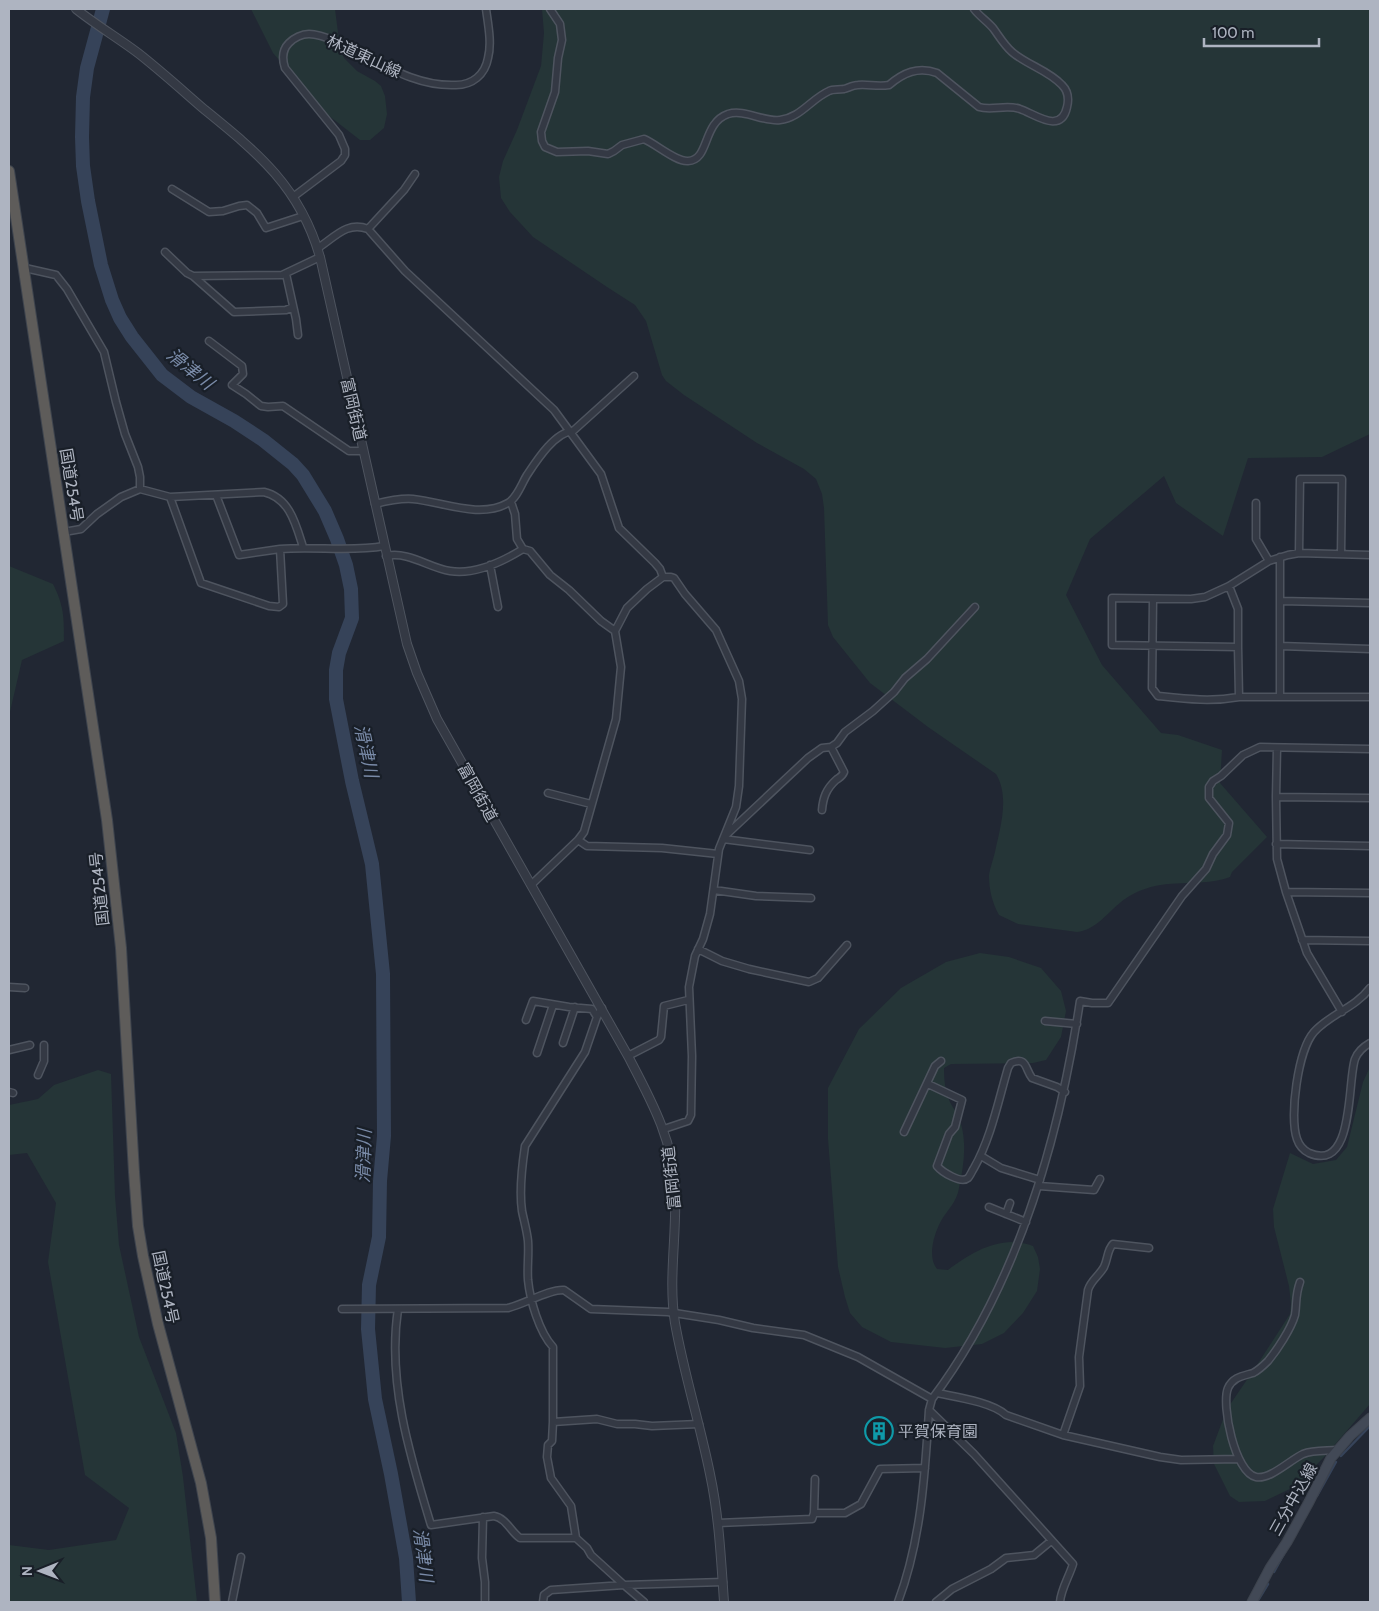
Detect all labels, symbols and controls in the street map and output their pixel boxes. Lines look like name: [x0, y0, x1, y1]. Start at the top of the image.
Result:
scale bar: [1204, 15, 1319, 47]
text: 100 m: [1212, 24, 1254, 42]
street label: 林道東山線: [324, 31, 404, 82]
water label: 滑津川: [162, 343, 219, 396]
street label: 富岡街道: [337, 376, 370, 442]
street label: 国道254号: [56, 447, 87, 523]
water label: 滑津川: [350, 722, 383, 782]
street label: 富岡街道: [454, 760, 501, 825]
street label: 国道254号: [86, 851, 113, 927]
water label: 滑津川: [352, 1127, 376, 1183]
street label: 富岡街道: [659, 1145, 684, 1211]
street label: 国道254号: [148, 1249, 183, 1325]
building icon: 平賀保育園: [864, 1416, 894, 1446]
place label: 平賀保育園: [898, 1422, 978, 1441]
street label: 三分中込線: [1266, 1460, 1321, 1539]
water label: 滑津川: [409, 1527, 437, 1585]
north arrow: [15, 1546, 65, 1596]
text: N: [18, 1566, 36, 1576]

